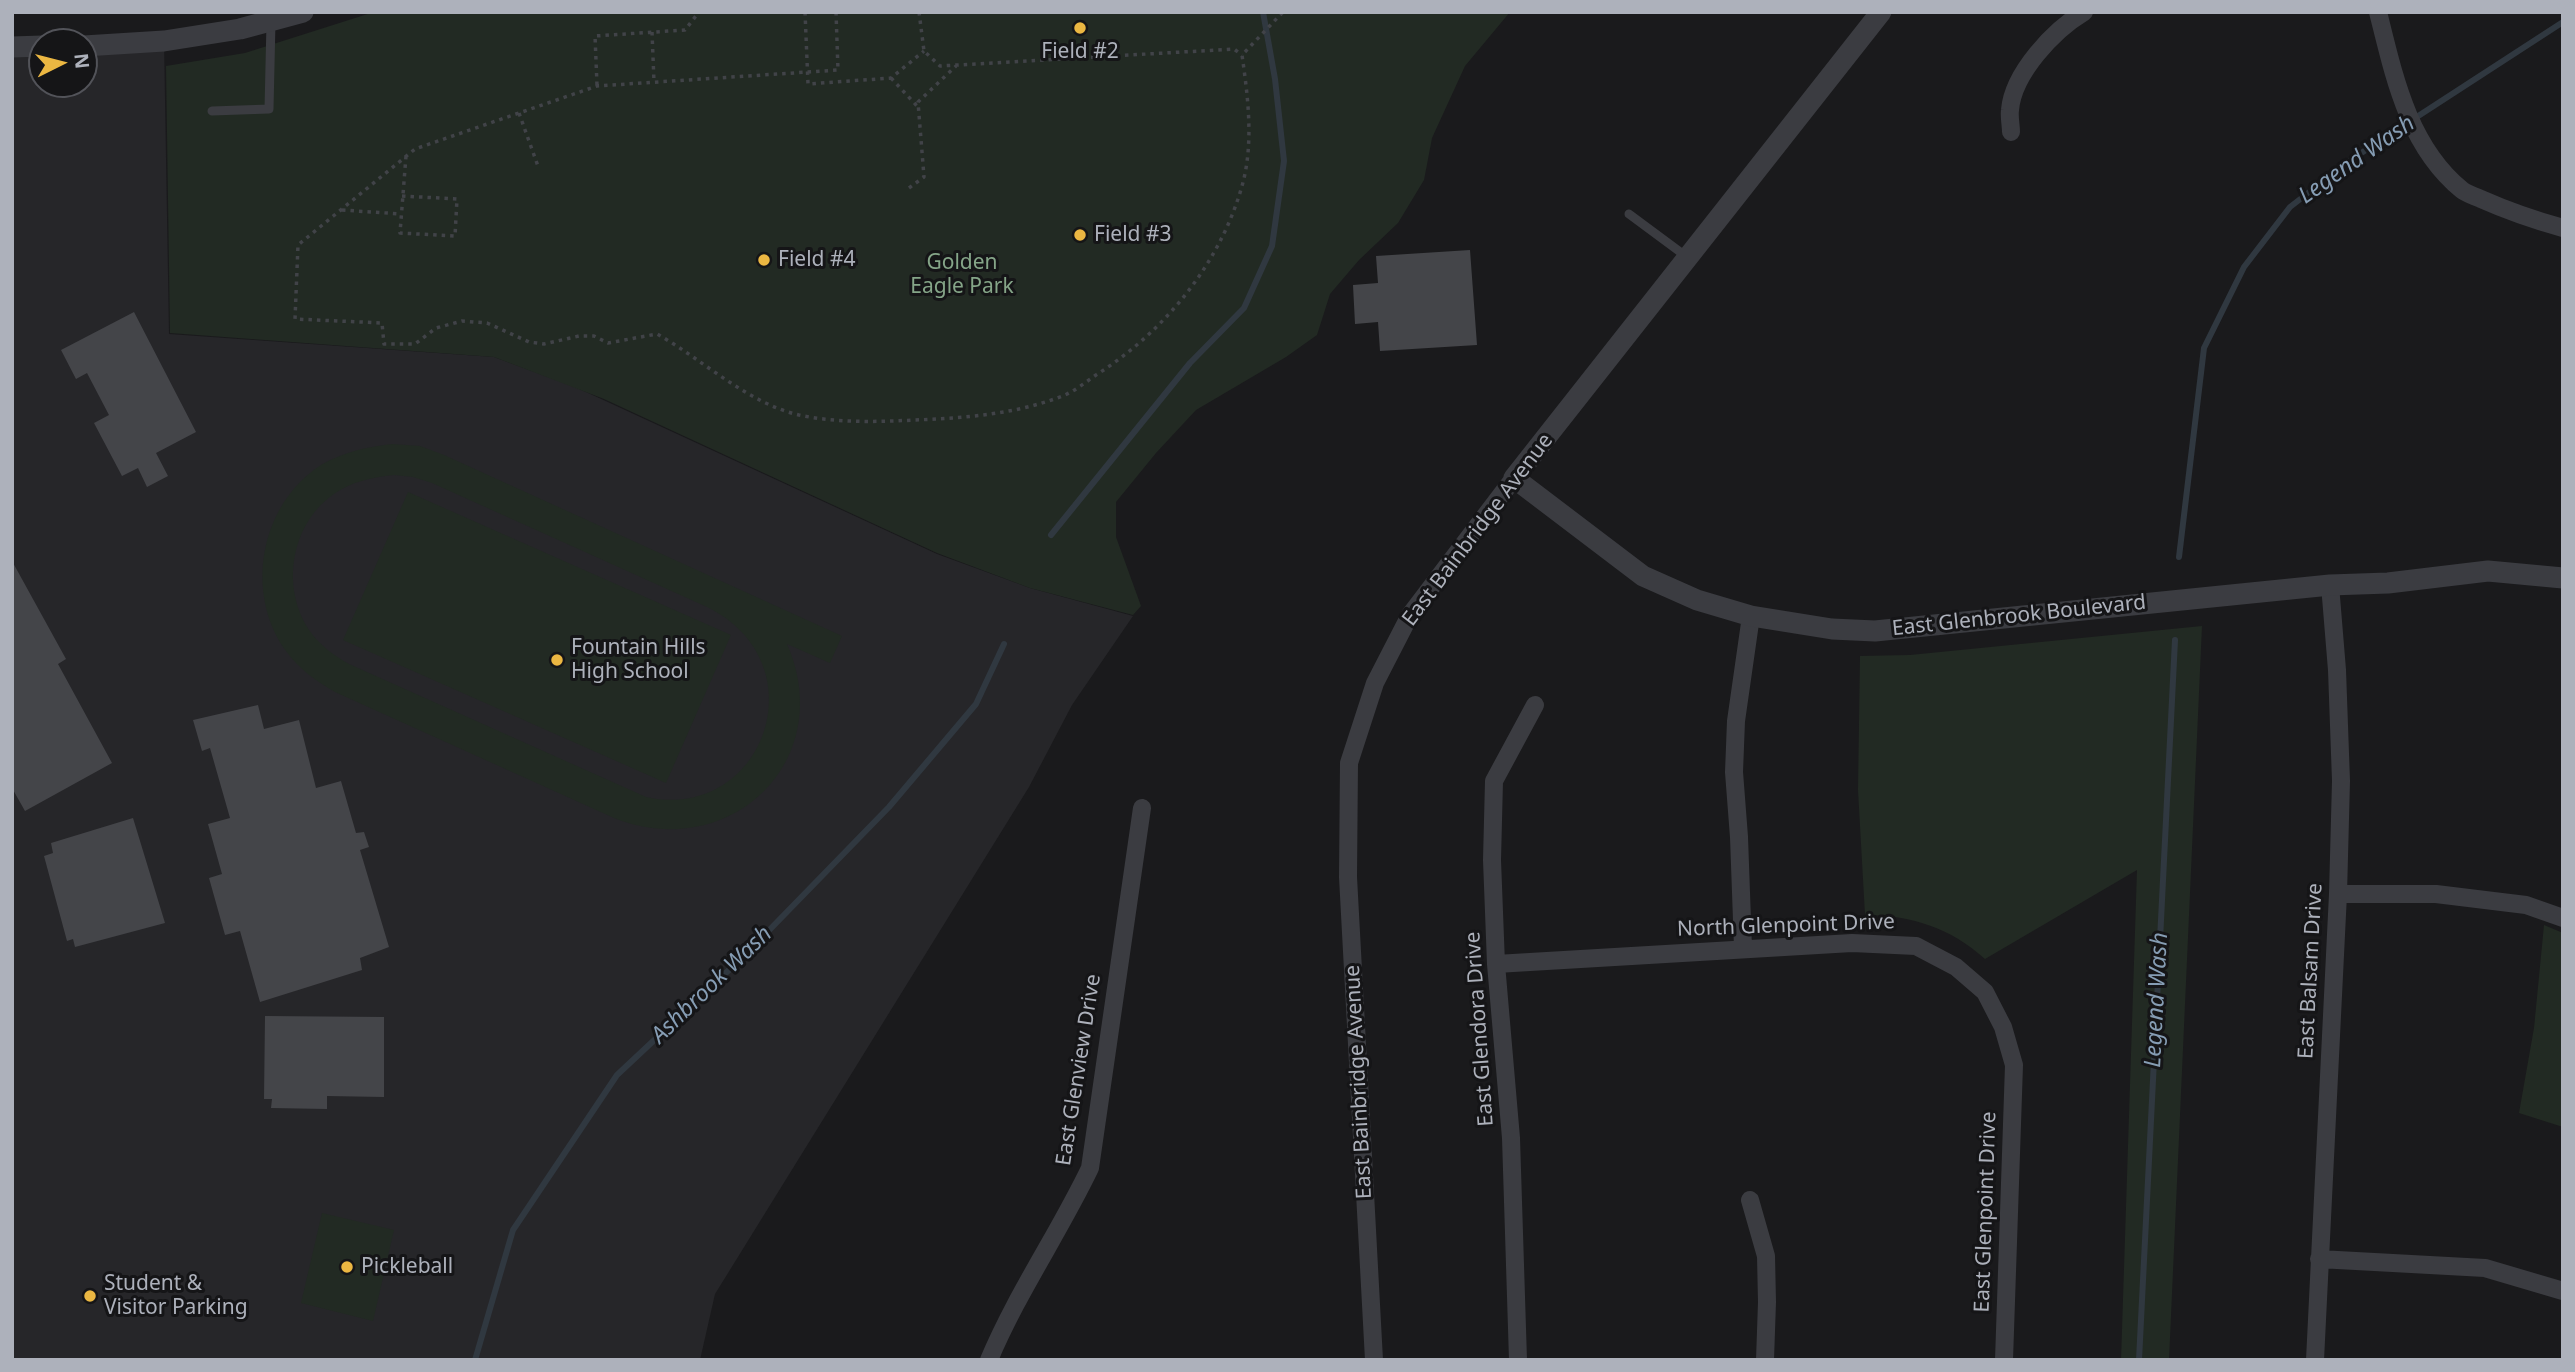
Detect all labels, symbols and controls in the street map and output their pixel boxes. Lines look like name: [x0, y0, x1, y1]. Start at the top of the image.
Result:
marker: Field #2: [1072, 20, 1088, 36]
north arrow: [28, 28, 98, 98]
place label: Field #2: [1041, 39, 1119, 65]
text: N: [68, 52, 96, 70]
water label: Legend Wash: [2294, 110, 2420, 210]
place label: Field #3: [1094, 222, 1172, 248]
marker: Field #3: [1072, 227, 1088, 243]
place label: Field #4: [778, 247, 856, 273]
park label: Golden Eagle Park: [910, 250, 1014, 300]
marker: Field #4: [756, 252, 772, 268]
street label: East Bainbridge Avenue: [1397, 429, 1559, 631]
street label: East Glenbrook Boulevard: [1891, 590, 2147, 642]
place label: Fountain Hills High School: [571, 635, 706, 685]
marker: Fountain Hills High School: [549, 652, 565, 668]
street label: East Balsam Drive: [2294, 882, 2328, 1060]
street label: North Glenpoint Drive: [1677, 910, 1895, 942]
water label: Ashbrook Wash: [646, 921, 778, 1049]
street label: East Glendora Drive: [1461, 931, 1499, 1127]
water label: Legend Wash: [2140, 932, 2174, 1068]
street label: East Bainbridge Avenue: [1340, 964, 1378, 1200]
street label: East Glenview Drive: [1051, 972, 1107, 1168]
street label: East Glenpoint Drive: [1970, 1111, 2002, 1313]
place label: Pickleball: [361, 1254, 453, 1280]
marker: Pickleball: [339, 1259, 355, 1275]
place label: Student & Visitor Parking: [104, 1271, 248, 1321]
marker: Student & Visitor Parking: [82, 1288, 98, 1304]

